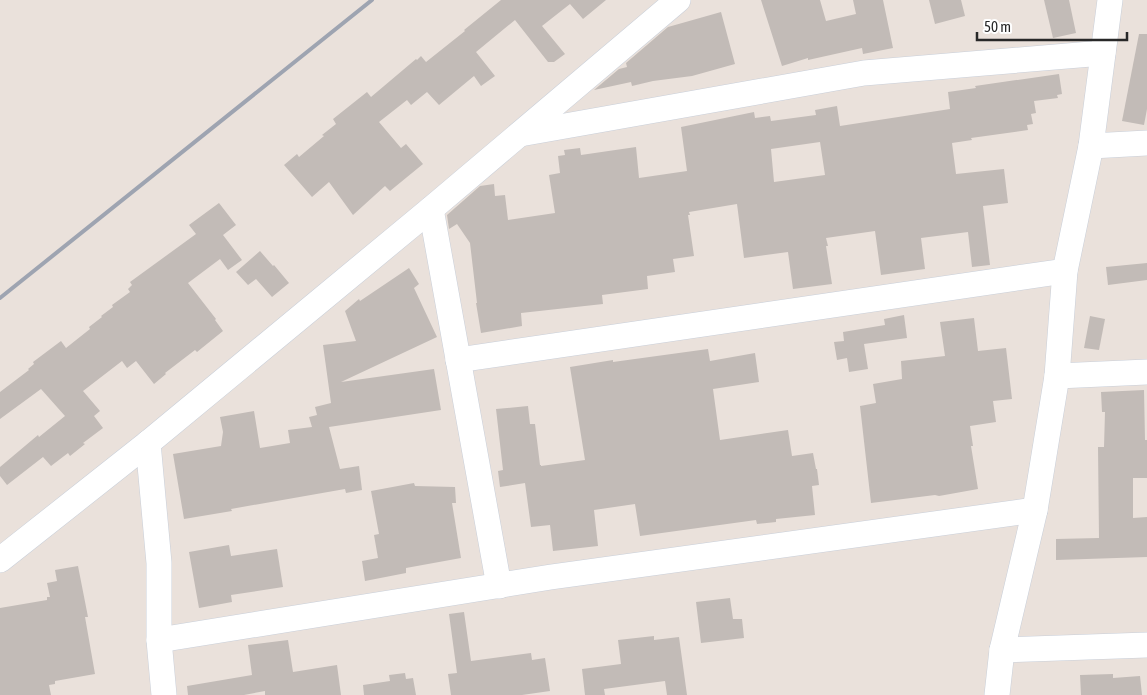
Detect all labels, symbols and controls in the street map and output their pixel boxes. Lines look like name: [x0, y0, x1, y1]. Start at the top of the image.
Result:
scale bar: [977, 10, 1127, 42]
text: 50 m: [984, 18, 1011, 35]

